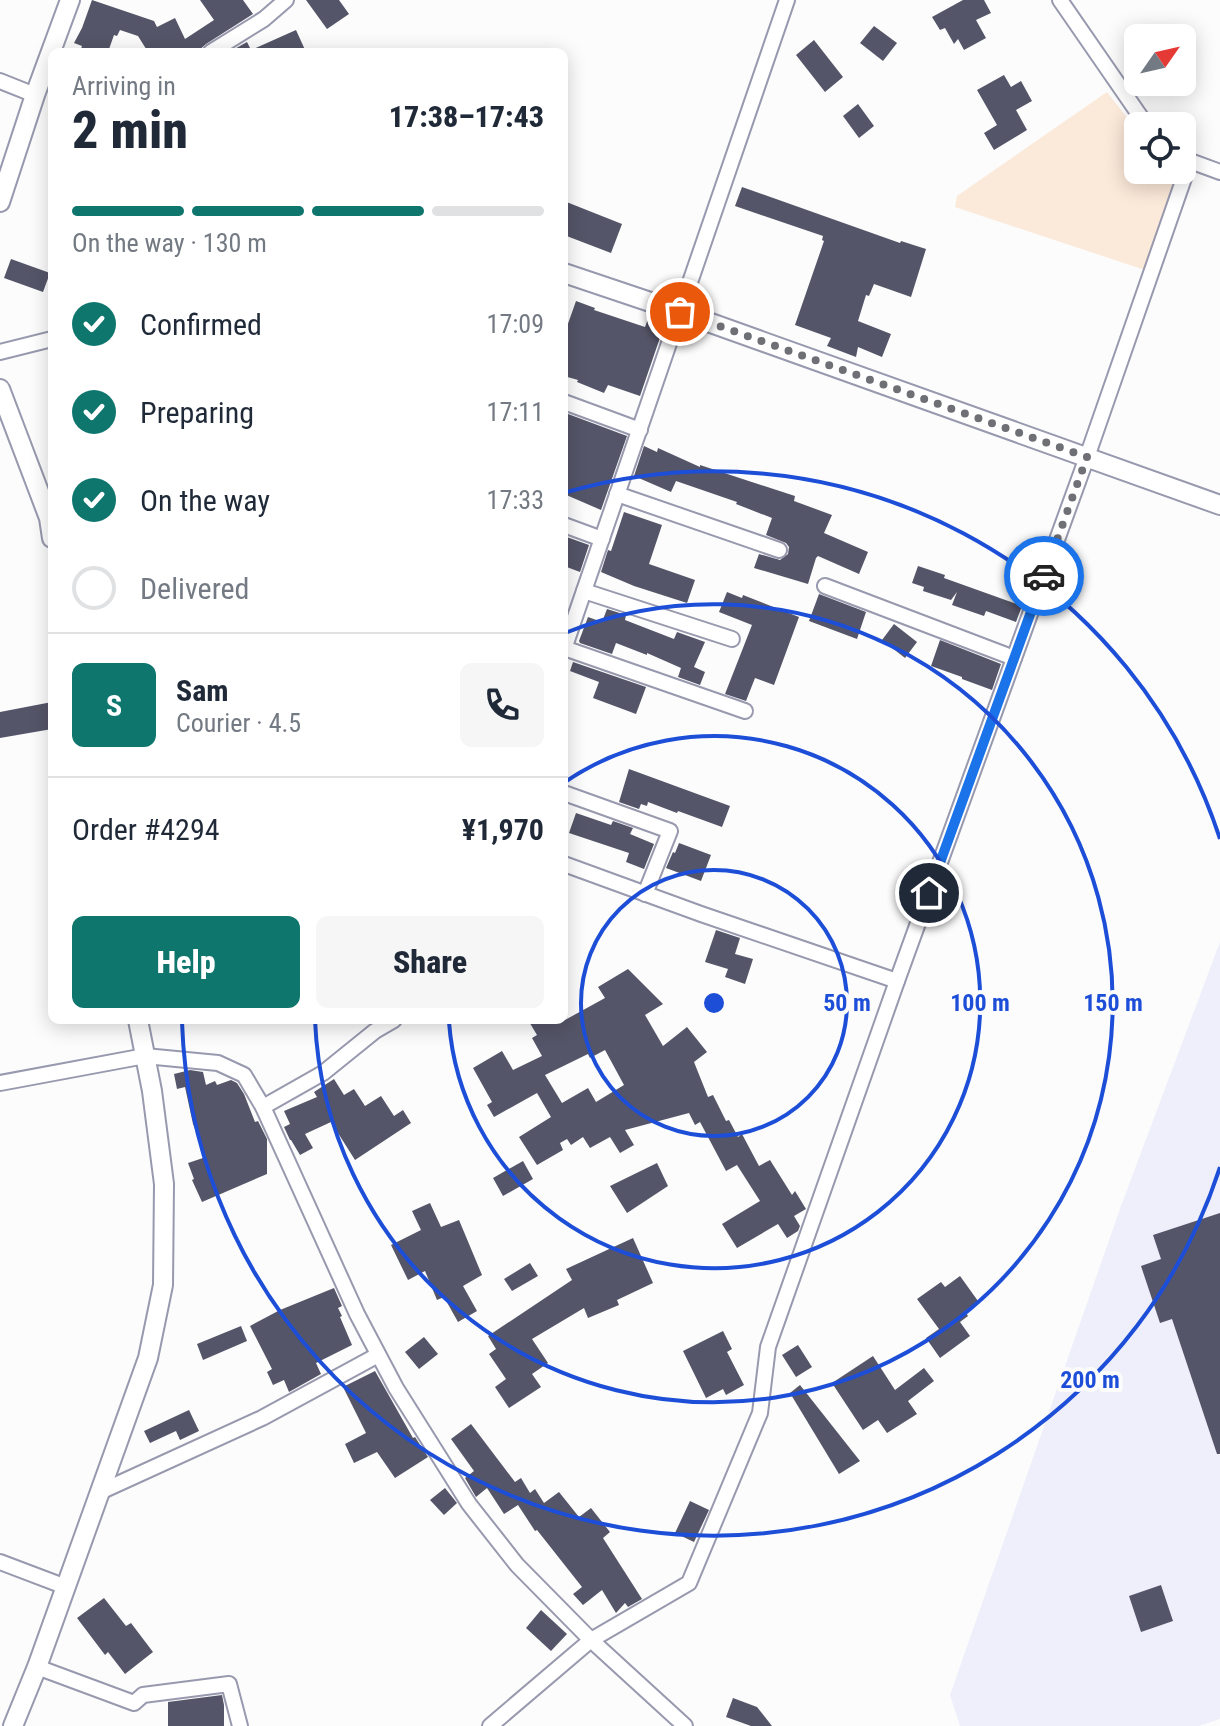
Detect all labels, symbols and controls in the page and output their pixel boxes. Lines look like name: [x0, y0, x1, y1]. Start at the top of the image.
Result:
north arrow: [1124, 24, 1196, 96]
map controls: [1124, 24, 1196, 184]
text: Arriving in: [72, 71, 176, 101]
text: 17:38–17:43: [389, 99, 544, 134]
text: 2 min: [72, 100, 188, 161]
button: locate: [1124, 112, 1196, 184]
text: On the way · 130 m: [72, 228, 267, 258]
pin: [646, 278, 714, 346]
icon: bag: [658, 290, 702, 334]
icon: check: [72, 302, 116, 346]
text: Confirmed: [140, 307, 262, 342]
text: 17:09: [487, 309, 544, 339]
icon: check: [72, 390, 116, 434]
text: Preparing: [140, 395, 254, 430]
text: 17:11: [487, 397, 544, 427]
icon: check: [72, 478, 116, 522]
text: On the way: [140, 483, 270, 518]
text: 17:33: [487, 485, 544, 515]
courier: [1004, 536, 1084, 616]
icon: car: [1022, 554, 1066, 598]
text: Delivered: [140, 571, 249, 606]
button: phone: [460, 663, 544, 747]
text: Sam: [176, 673, 229, 708]
text: S: [106, 688, 122, 723]
text: Courier · 4.5: [176, 708, 301, 738]
text: Order #4294: [72, 812, 220, 847]
text: ¥1,970: [462, 812, 544, 847]
pin: [895, 859, 963, 927]
icon: home: [907, 871, 951, 915]
button: Help: [72, 916, 300, 1008]
button: Share: [316, 916, 544, 1008]
centre of rings: [700, 989, 728, 1017]
text: 50 m: [823, 989, 871, 1017]
text: 100 m: [950, 989, 1010, 1017]
text: 150 m: [1083, 989, 1143, 1017]
text: 200 m: [1060, 1366, 1120, 1394]

